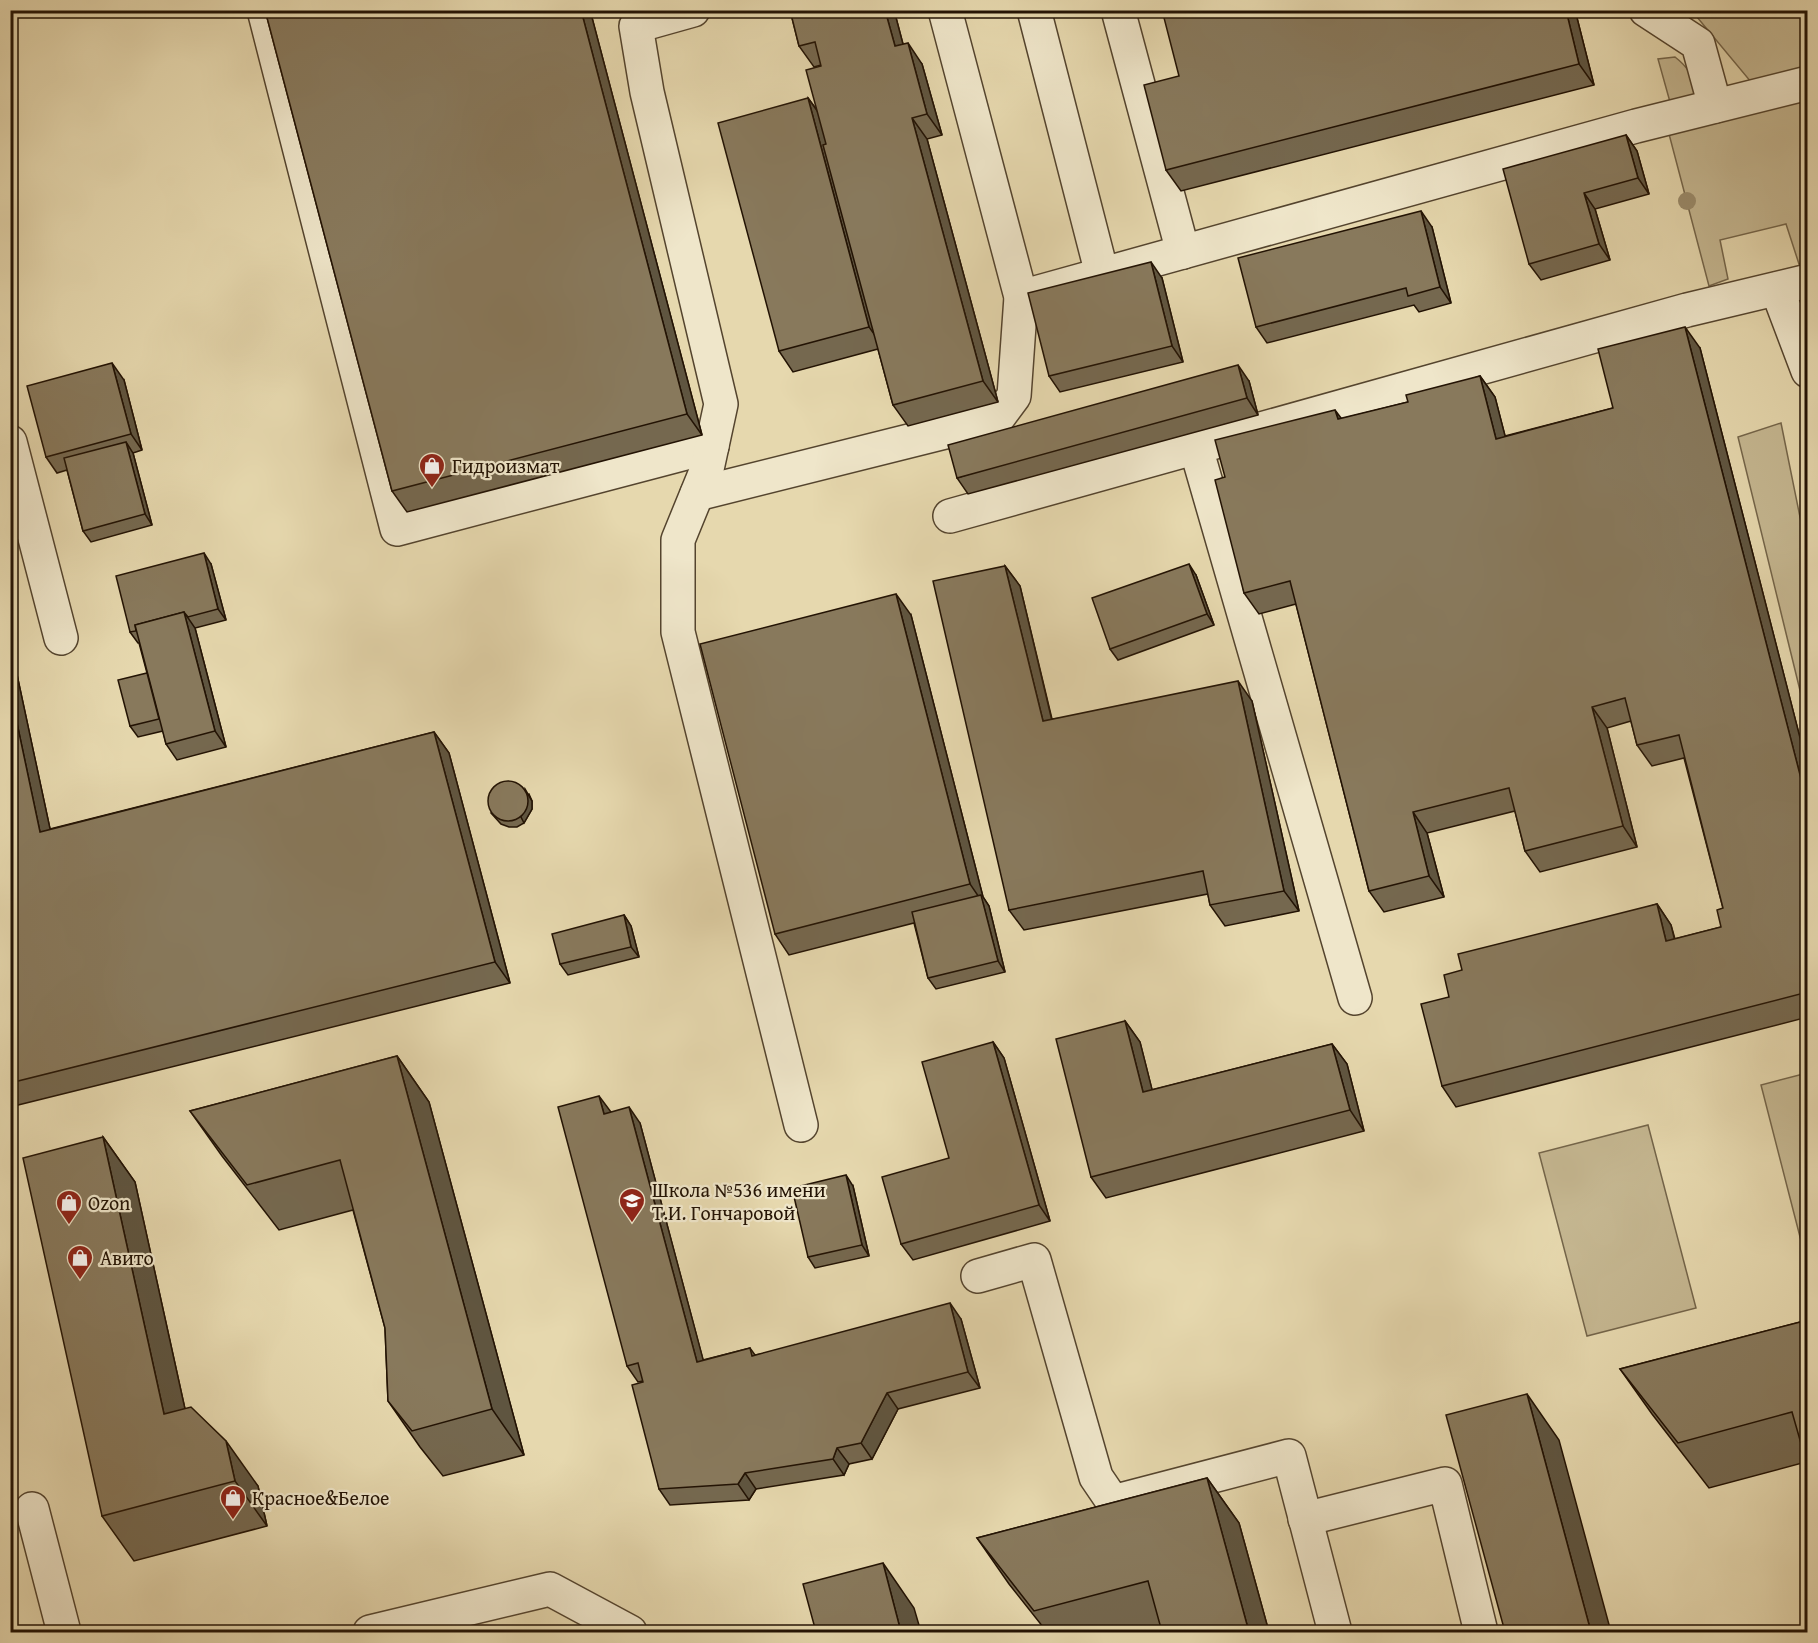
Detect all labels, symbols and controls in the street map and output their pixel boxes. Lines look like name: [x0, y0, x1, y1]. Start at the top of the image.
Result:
shop icon: Гидроизмат: [417, 451, 447, 489]
place label: Гидроизмат: [452, 451, 560, 480]
place label: Школа №536 имени Т.И. Гончаровой: [652, 1175, 826, 1227]
school or university icon: Школа №536 имени Т.И. Гончаровой: [617, 1186, 647, 1224]
shop icon: Ozon: [54, 1188, 84, 1226]
place label: Ozon: [88, 1188, 130, 1217]
shop icon: Авито: [65, 1243, 95, 1281]
place label: Авито: [100, 1243, 154, 1272]
shop icon: Красное&Белое: [218, 1483, 248, 1521]
place label: Красное&Белое: [252, 1483, 390, 1512]

